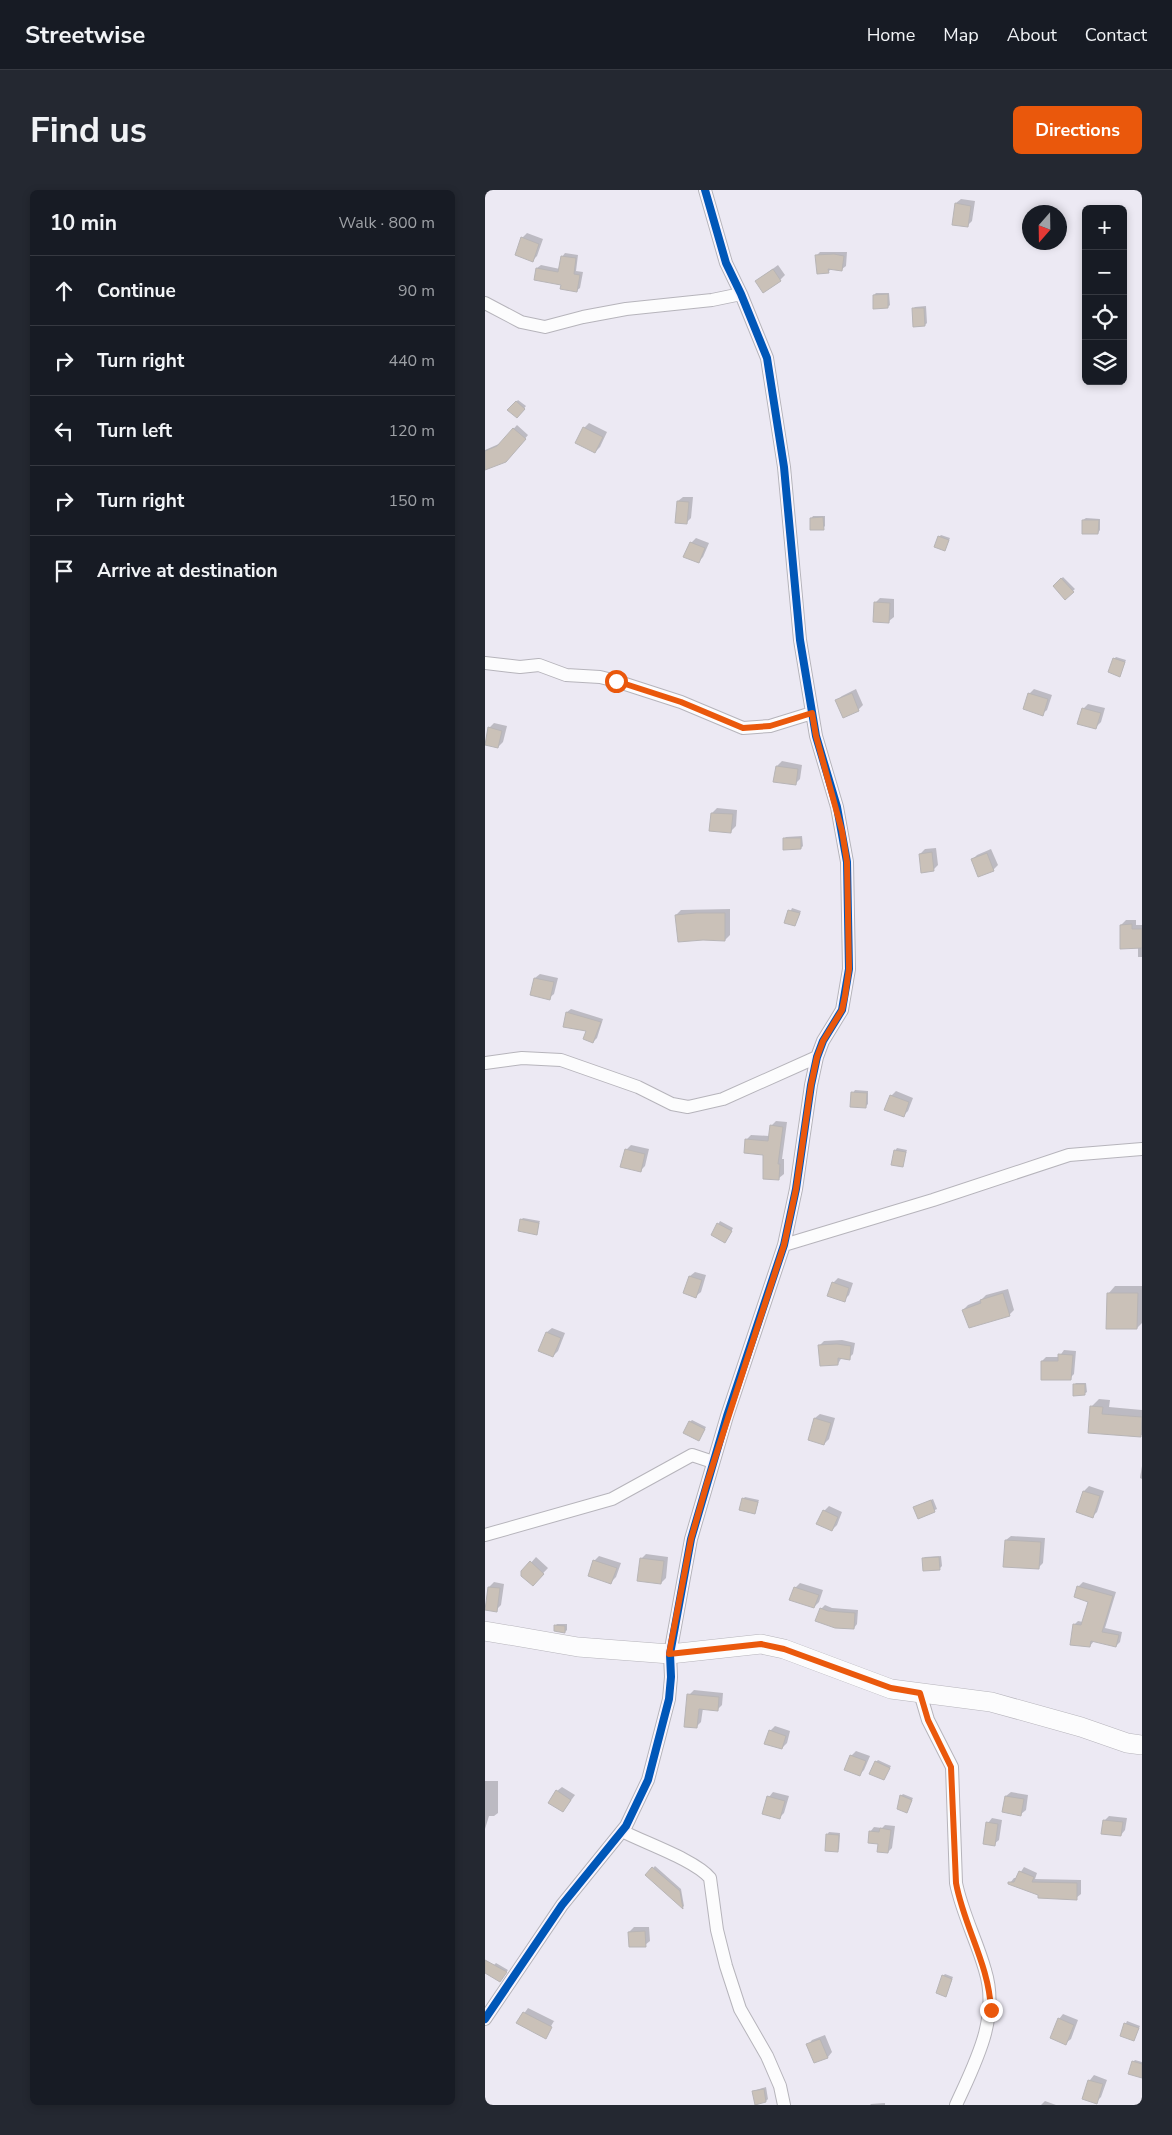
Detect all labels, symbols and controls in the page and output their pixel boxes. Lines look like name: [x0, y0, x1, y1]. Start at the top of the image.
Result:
text: Streetwise: [25, 19, 145, 51]
text: Home: [867, 23, 915, 47]
text: Map: [943, 23, 979, 47]
text: About: [1007, 23, 1057, 47]
text: Contact: [1085, 23, 1147, 47]
button: Directions: [1013, 106, 1142, 154]
text: Find us: [30, 107, 147, 154]
north arrow: [1022, 205, 1067, 250]
map controls: [1082, 205, 1127, 385]
button: +: [1082, 205, 1127, 250]
text: 10 min: [50, 209, 117, 237]
text: Walk · 800 m: [339, 212, 435, 234]
button: −: [1082, 250, 1127, 295]
icon: ahead: [50, 277, 78, 305]
text: Continue: [97, 278, 176, 304]
text: 90 m: [398, 280, 435, 302]
button: locate: [1082, 295, 1127, 340]
button: layers: [1082, 340, 1127, 385]
icon: right: [50, 347, 78, 375]
text: Turn right: [97, 348, 184, 374]
text: 440 m: [388, 350, 435, 372]
icon: left: [50, 417, 78, 445]
text: Turn left: [97, 418, 172, 444]
text: 120 m: [388, 420, 435, 442]
icon: right: [50, 487, 78, 515]
text: Turn right: [97, 488, 184, 514]
text: 150 m: [388, 490, 435, 512]
icon: arrive: [50, 557, 78, 585]
text: Arrive at destination: [97, 558, 278, 584]
route start: [605, 670, 628, 693]
route end: [980, 1999, 1003, 2022]

